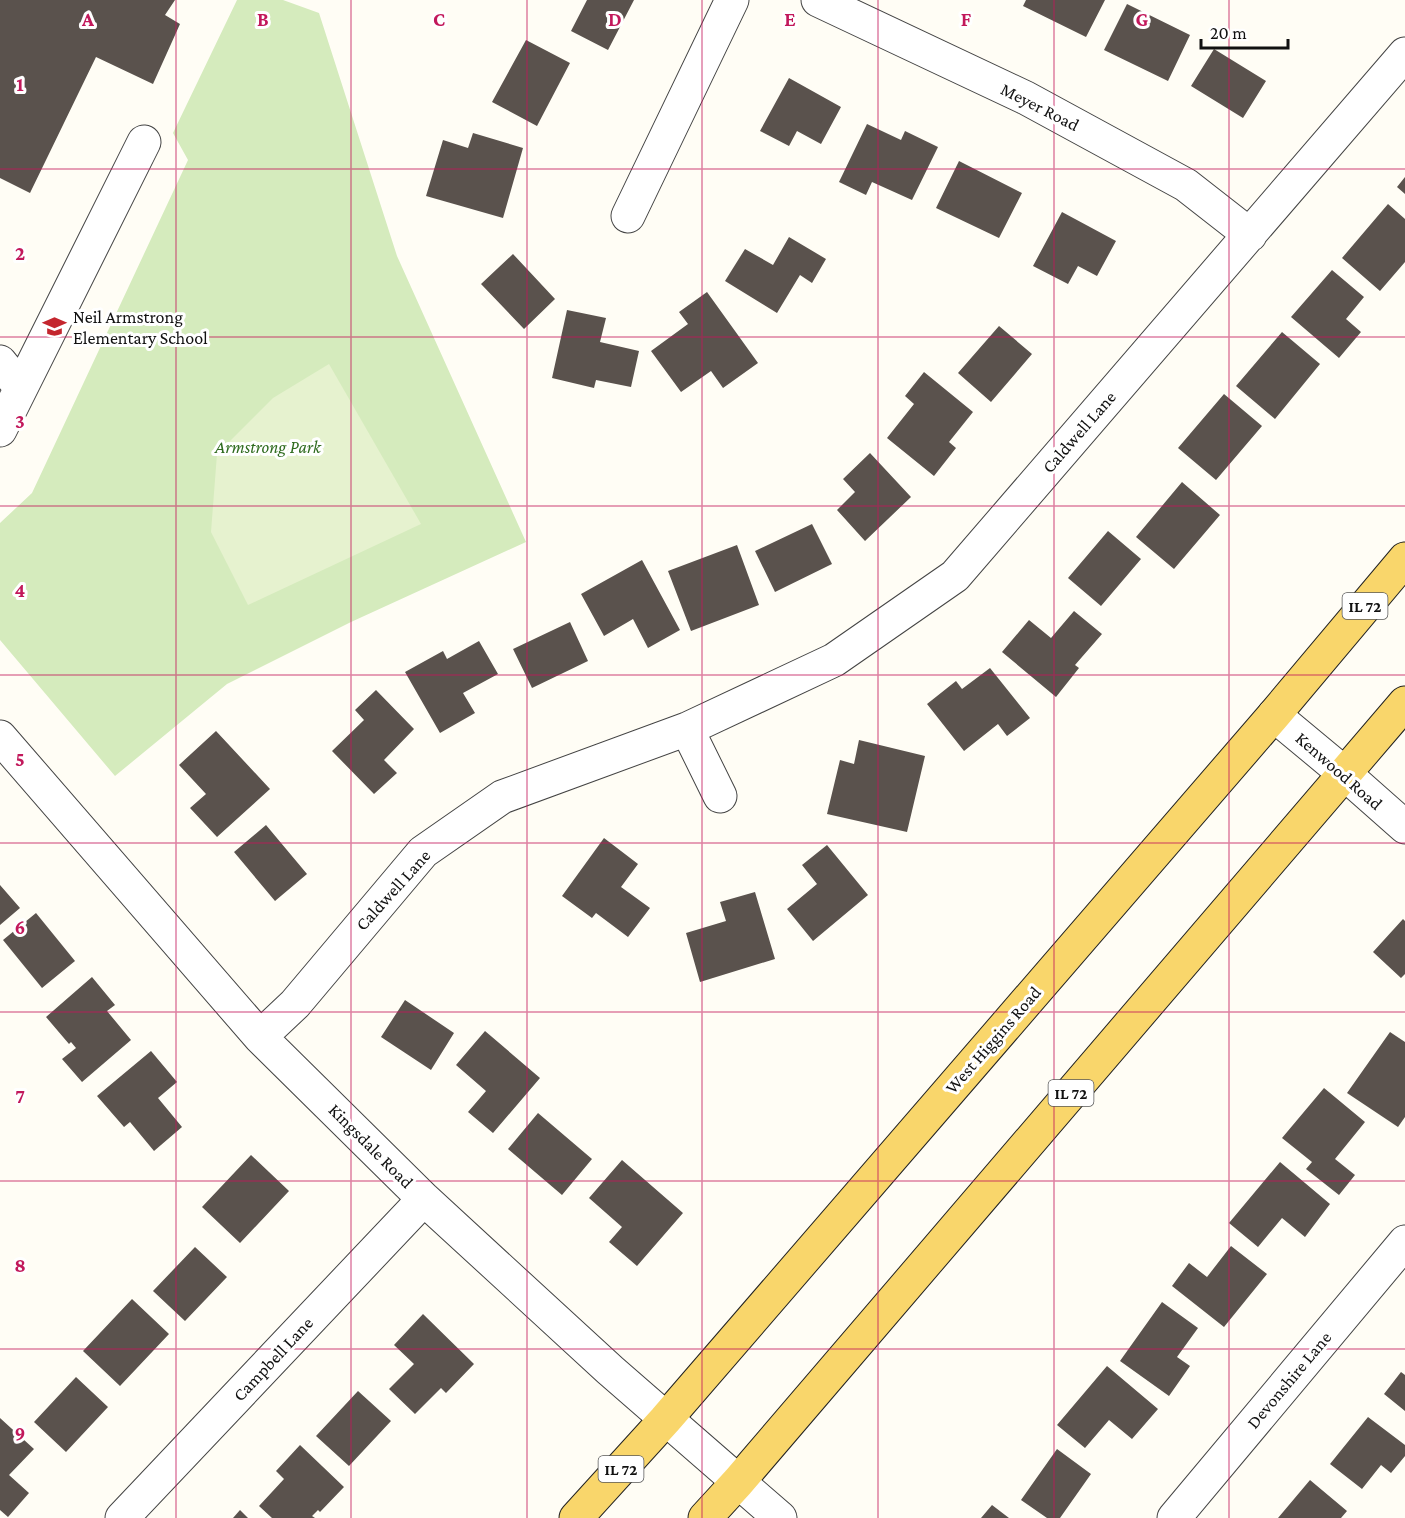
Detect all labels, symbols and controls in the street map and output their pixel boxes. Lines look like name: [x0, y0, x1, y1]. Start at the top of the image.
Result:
text: A: [81, 8, 95, 30]
text: B: [257, 8, 269, 30]
text: C: [433, 8, 445, 30]
text: D: [608, 8, 622, 30]
text: E: [784, 8, 796, 30]
text: F: [961, 8, 972, 30]
text: G: [1136, 8, 1149, 30]
scale bar: [1201, 12, 1288, 50]
text: 20 m: [1210, 23, 1247, 43]
text: 1: [16, 73, 24, 95]
street label: Meyer Road: [998, 79, 1083, 135]
text: 2: [15, 242, 25, 264]
place label: Neil Armstrong Elementary School: [73, 307, 208, 348]
school or university icon: Neil Armstrong Elementary School: [42, 314, 68, 340]
street label: Caldwell Lane: [1038, 387, 1120, 477]
text: 3: [15, 410, 25, 432]
park label: Armstrong Park: [214, 437, 322, 457]
text: 4: [15, 579, 26, 601]
road number: IL 72: [1342, 593, 1388, 619]
street label: Kenwood Road: [1292, 728, 1387, 814]
text: 5: [15, 748, 25, 770]
street label: Caldwell Lane: [352, 845, 435, 935]
text: 6: [15, 916, 25, 938]
street label: West Higgins Road: [941, 982, 1045, 1098]
road number: IL 72: [1048, 1080, 1094, 1106]
text: 7: [15, 1085, 25, 1107]
street label: Kingsdale Road: [325, 1100, 418, 1193]
text: 8: [14, 1254, 26, 1276]
street label: Campbell Lane: [229, 1313, 317, 1405]
street label: Devonshire Lane: [1243, 1327, 1335, 1432]
text: 9: [15, 1422, 25, 1444]
road number: IL 72: [598, 1456, 644, 1482]

